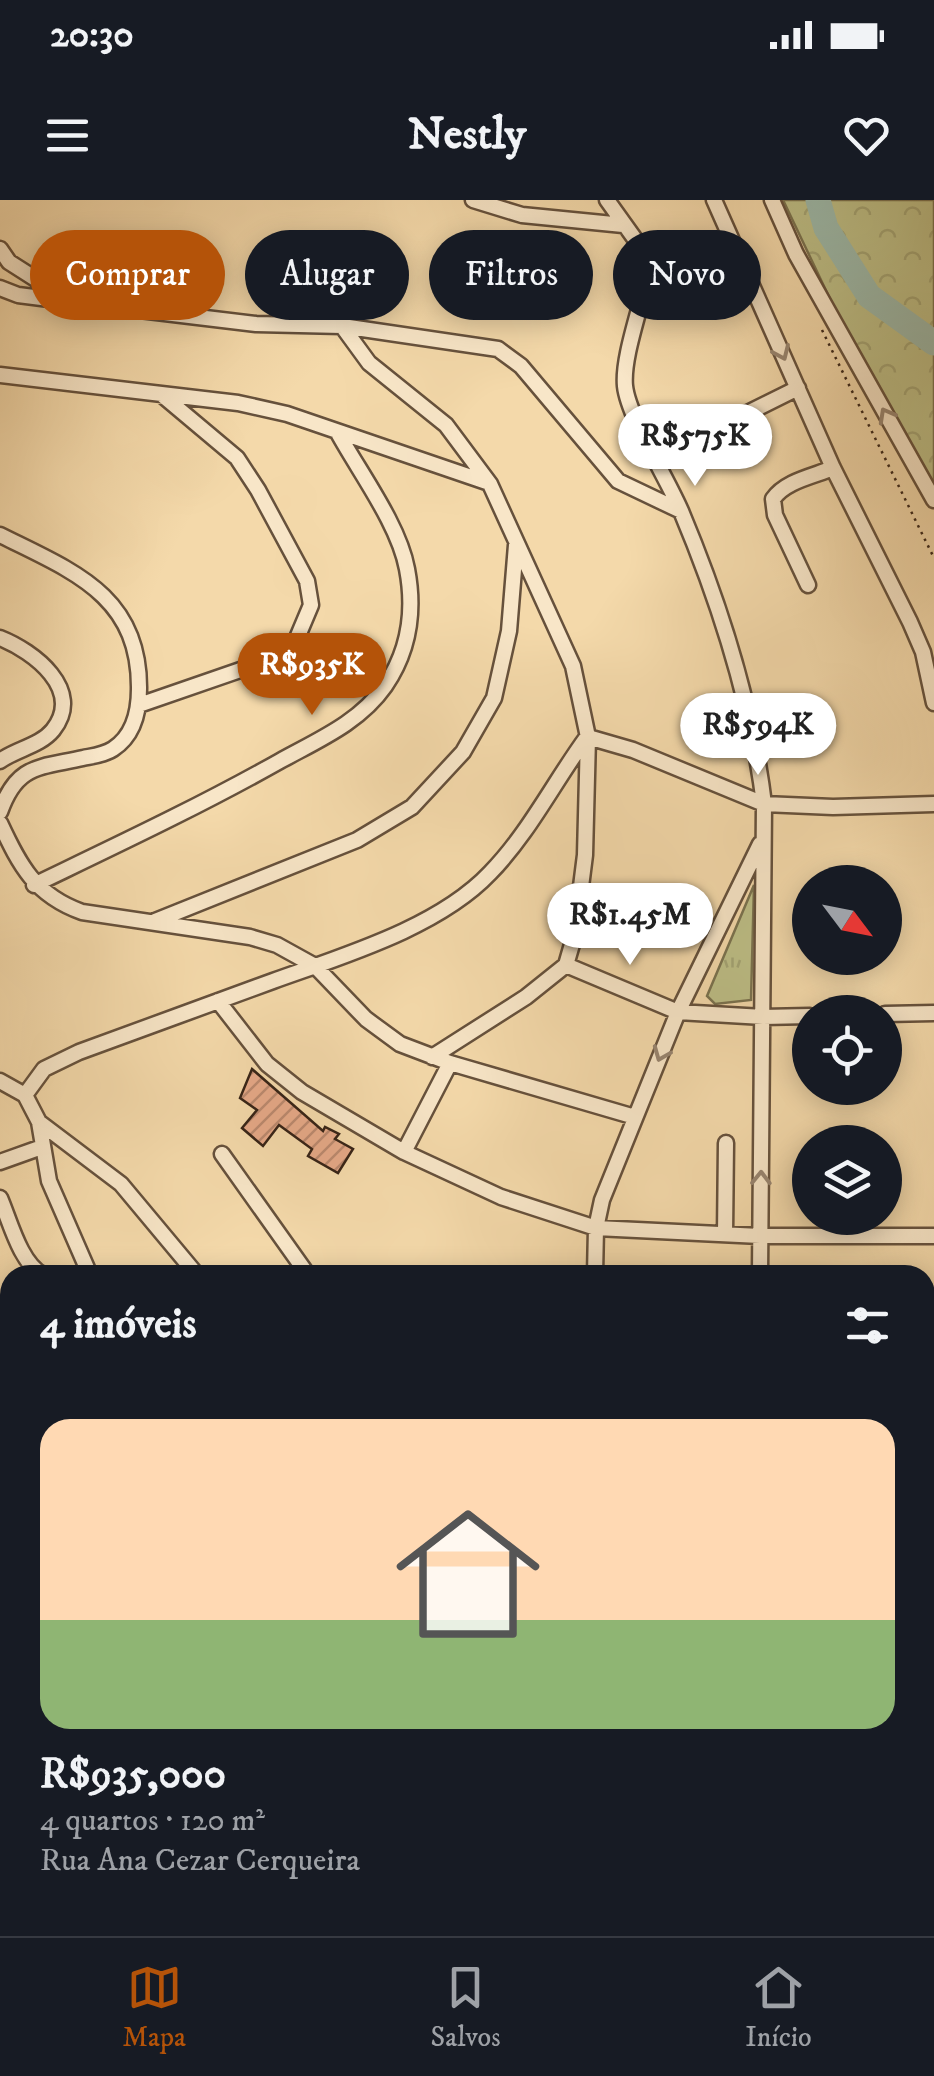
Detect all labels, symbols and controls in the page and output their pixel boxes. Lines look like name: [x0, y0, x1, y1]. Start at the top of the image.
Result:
text: 20:30: [50, 11, 134, 59]
text: Nestly: [408, 107, 526, 163]
icon: menu: [40, 108, 95, 163]
icon: heart: [839, 108, 894, 163]
chip: Comprar: [30, 230, 225, 320]
chip: Alugar: [245, 230, 409, 320]
chip: Filtros: [429, 230, 593, 320]
chip: Novo: [613, 230, 761, 320]
one-way arrow: [770, 343, 790, 361]
pin: R$575K: [614, 404, 776, 489]
one-way arrow: [879, 408, 899, 426]
text: R$575K: [640, 416, 750, 456]
pin: R$935K: [231, 633, 393, 718]
text: R$935K: [259, 645, 365, 685]
pin: R$594K: [677, 693, 839, 778]
text: R$594K: [702, 705, 814, 745]
north arrow: [792, 865, 902, 975]
map controls: [792, 865, 902, 1235]
pin: R$1.45M: [538, 883, 722, 968]
text: R$1.45M: [569, 895, 691, 935]
button: locate: [792, 995, 902, 1105]
one-way arrow: [653, 1043, 673, 1061]
button: layers: [792, 1125, 902, 1235]
one-way arrow: [750, 1169, 772, 1184]
icon: filters: [840, 1298, 895, 1353]
text: 4 imóveis: [40, 1299, 196, 1351]
icon: home: [378, 1484, 558, 1664]
text: R$935,000: [40, 1749, 226, 1801]
text: 4 quartos · 120 m²: [40, 1801, 265, 1841]
text: Rua Ana Cezar Cerqueira: [40, 1841, 360, 1881]
tab: Mapa: [122, 1960, 186, 2055]
tab: Salvos: [431, 1960, 501, 2055]
tab: Início: [745, 1960, 812, 2055]

